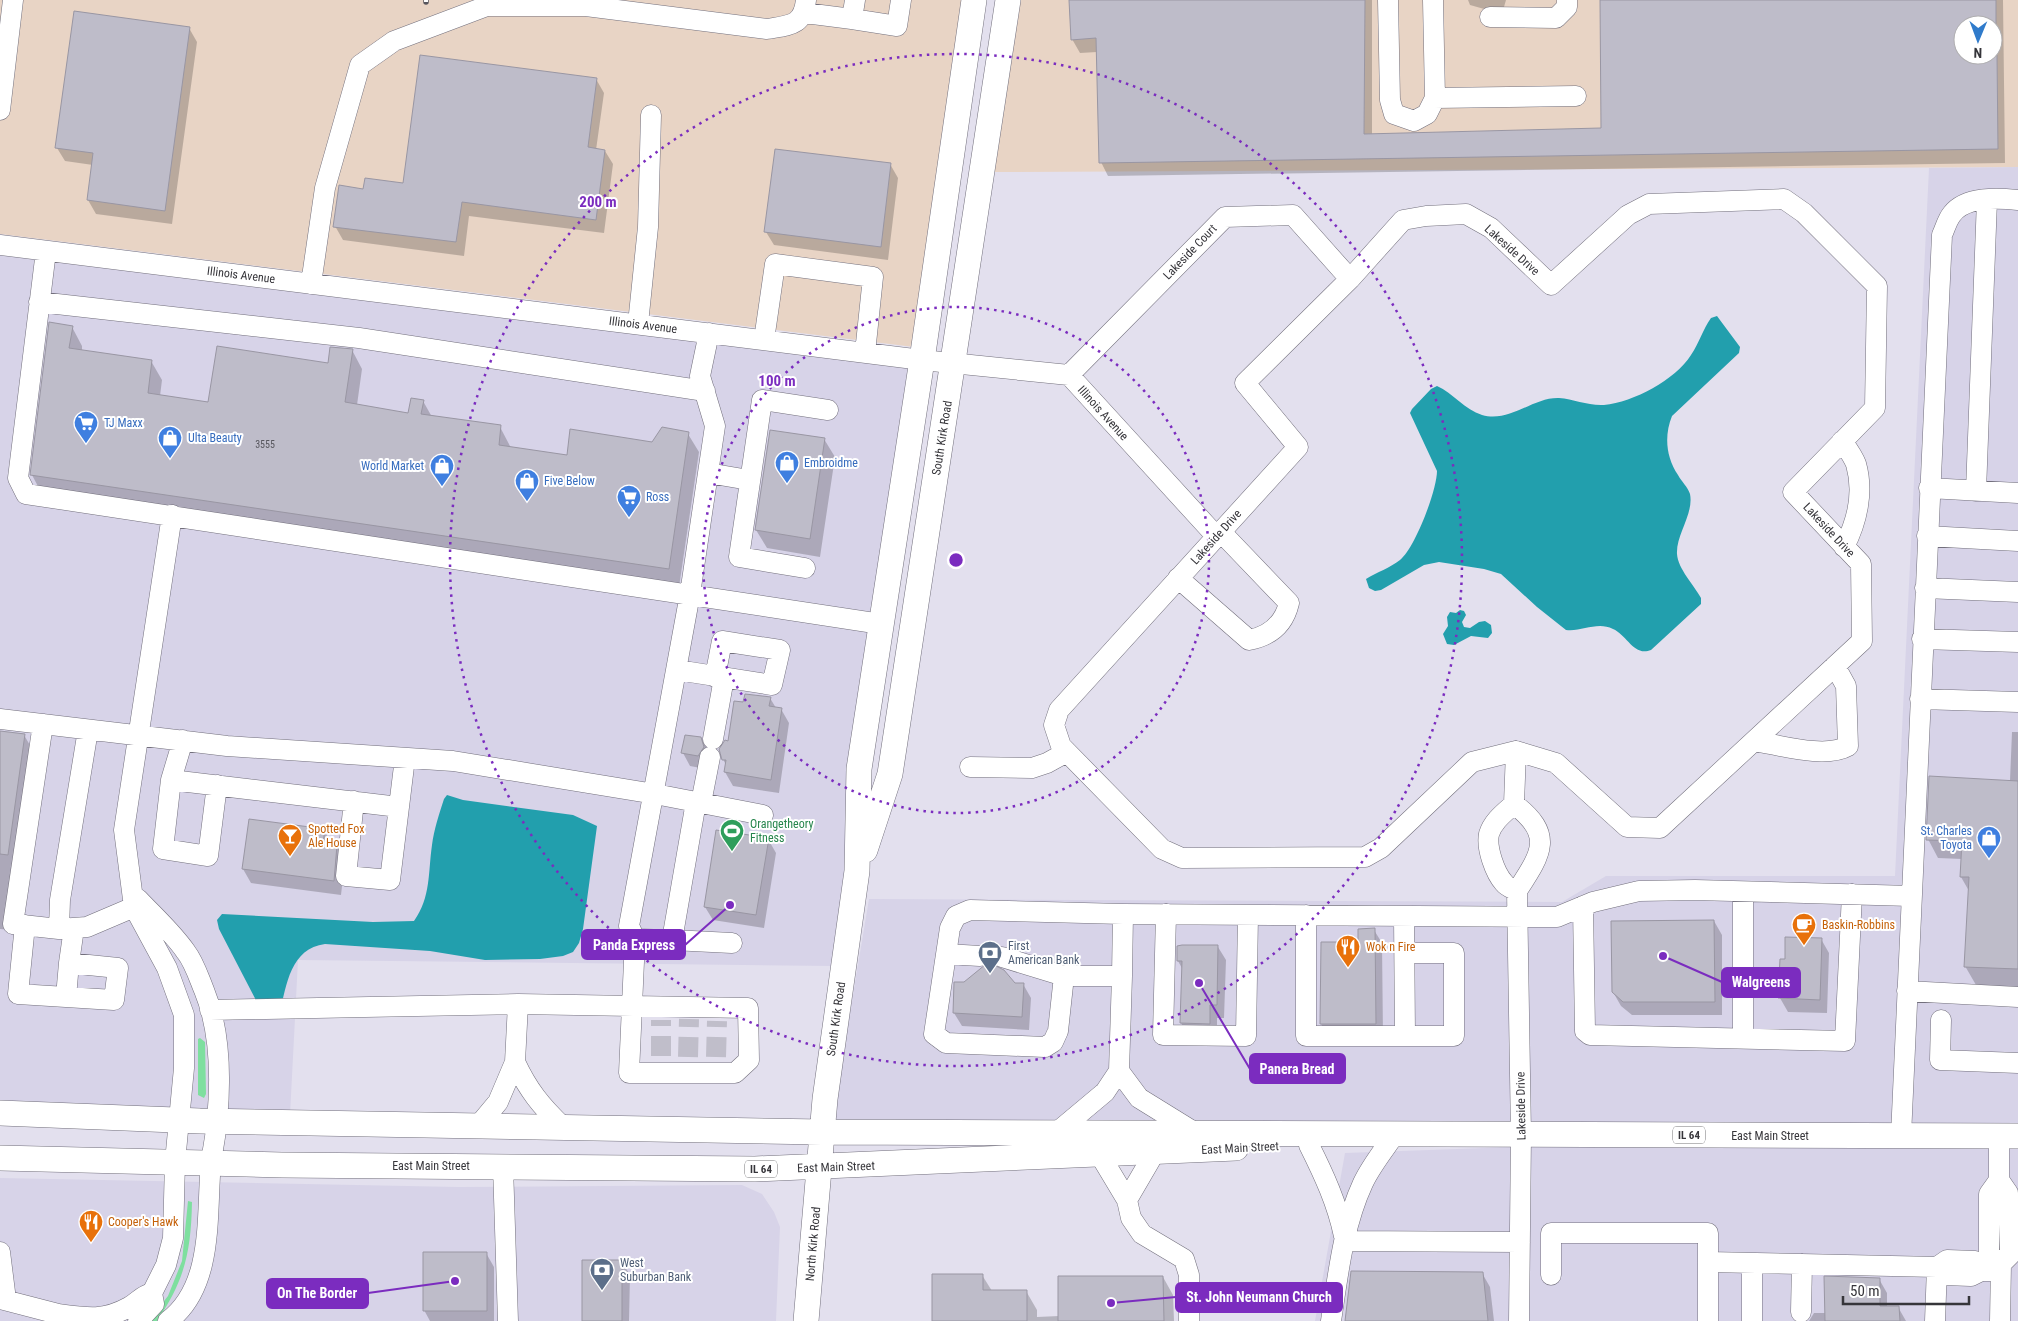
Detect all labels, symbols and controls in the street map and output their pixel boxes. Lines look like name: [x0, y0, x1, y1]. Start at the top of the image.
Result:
north arrow: [1953, 15, 2003, 65]
text: N: [1973, 45, 1982, 61]
text: 200 m: [579, 193, 617, 211]
street label: Lakeside Court: [1160, 221, 1220, 282]
street label: Lakeside Drive: [1482, 222, 1543, 278]
street label: Illinois Avenue: [206, 264, 276, 286]
street label: Illinois Avenue: [608, 314, 678, 336]
text: 100 m: [758, 372, 796, 390]
street label: Illinois Avenue: [1075, 383, 1131, 443]
street label: South Kirk Road: [929, 400, 955, 476]
supermarket icon: TJ Maxx: [73, 410, 99, 444]
place label: TJ Maxx: [104, 416, 143, 430]
shop icon: Ulta Beauty: [157, 425, 183, 459]
place label: Ulta Beauty: [188, 431, 242, 445]
house number: 3555: [255, 439, 275, 450]
shop icon: Embroidme: [774, 450, 800, 484]
shop icon: World Market: [429, 453, 455, 487]
place label: Embroidme: [804, 456, 858, 470]
place label: World Market: [361, 459, 424, 473]
shop icon: Five Below: [514, 468, 540, 502]
place label: Five Below: [544, 474, 595, 488]
supermarket icon: Ross: [616, 484, 642, 518]
place label: Ross: [646, 490, 669, 504]
street label: Lakeside Drive: [1800, 500, 1858, 560]
street label: Lakeside Drive: [1188, 506, 1244, 567]
centre of rings: [947, 551, 965, 569]
place label: Orangetheory Fitness: [750, 817, 814, 845]
sports icon: Orangetheory Fitness: [719, 818, 745, 852]
place label: Spotted Fox Ale House: [308, 822, 364, 850]
bar icon: Spotted Fox Ale House: [277, 823, 303, 857]
place label: St. Charles Toyota: [1920, 824, 1972, 852]
shop icon: St. Charles Toyota: [1976, 825, 2002, 859]
cafe icon: Baskin-Robbins: [1791, 912, 1817, 946]
place label: Baskin-Robbins: [1822, 918, 1895, 932]
callout: Panda Express: [582, 930, 685, 959]
restaurant icon: Wok n Fire: [1335, 934, 1361, 968]
text: Panda Express: [593, 937, 675, 953]
place label: First American Bank: [1008, 939, 1080, 967]
bank icon: First American Bank: [977, 940, 1003, 974]
place label: Wok n Fire: [1366, 940, 1416, 954]
callout: Walgreens: [1722, 968, 1800, 997]
text: Walgreens: [1732, 974, 1790, 990]
street label: South Kirk Road: [824, 981, 848, 1057]
callout: Panera Bread: [1250, 1054, 1345, 1083]
text: Panera Bread: [1260, 1061, 1335, 1077]
street label: Lakeside Drive: [1513, 1071, 1529, 1141]
road number: IL 64: [1673, 1126, 1705, 1144]
street label: East Main Street: [1731, 1129, 1809, 1143]
street label: East Main Street: [1201, 1139, 1280, 1157]
street label: East Main Street: [392, 1159, 470, 1173]
street label: East Main Street: [797, 1159, 876, 1175]
road number: IL 64: [745, 1160, 777, 1178]
street label: North Kirk Road: [803, 1206, 823, 1282]
restaurant icon: Cooper's Hawk: [78, 1209, 104, 1243]
place label: Cooper's Hawk: [108, 1215, 179, 1229]
place label: West Suburban Bank: [620, 1256, 692, 1284]
bank icon: West Suburban Bank: [589, 1257, 615, 1291]
scale bar: [1843, 1274, 1969, 1306]
callout: On The Border: [267, 1279, 368, 1308]
text: 50 m: [1850, 1282, 1880, 1300]
callout: St. John Neumann Church: [1176, 1283, 1342, 1312]
text: On The Border: [277, 1285, 357, 1301]
text: St. John Neumann Church: [1186, 1289, 1332, 1305]

